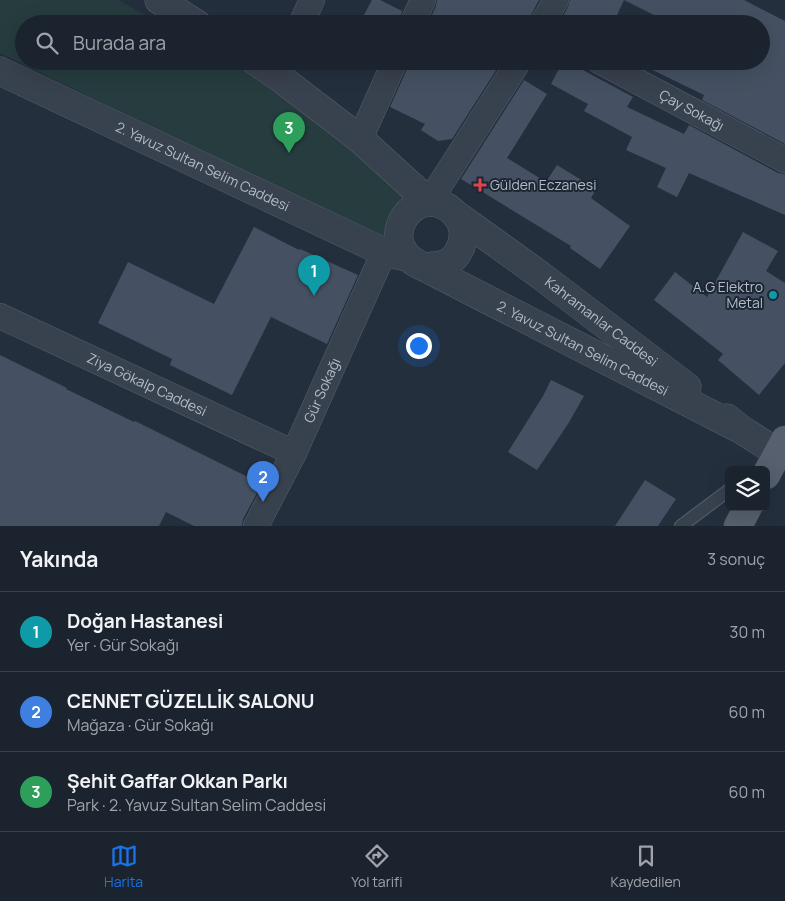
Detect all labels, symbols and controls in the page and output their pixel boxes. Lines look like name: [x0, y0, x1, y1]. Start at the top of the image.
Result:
search box: [15, 15, 770, 70]
icon: search: [33, 29, 61, 57]
text: Burada ara: [73, 30, 166, 56]
street label: Çay Sokağı: [656, 85, 728, 135]
pin: 3: [273, 112, 305, 153]
street label: 2. Yavuz Sultan Selim Caddesi: [113, 117, 293, 215]
place label: Gülden Eczanesi: [490, 175, 596, 194]
marker: Gülden Eczanesi: [474, 179, 486, 191]
pin: 1: [298, 255, 330, 296]
street label: Kahramanlar Caddesi: [541, 272, 662, 370]
place label: A.G Elektro Metal: [693, 277, 763, 312]
marker: A.G Elektro Metal: [767, 289, 779, 301]
street label: 2. Yavuz Sultan Selim Caddesi: [494, 296, 672, 400]
your location: [406, 333, 432, 359]
street label: Ziya Gökalp Caddesi: [84, 348, 210, 420]
street label: Gür Sokağı: [299, 355, 344, 426]
pin: 2: [247, 461, 279, 502]
map controls: [725, 466, 770, 511]
button: layers: [725, 466, 770, 511]
text: Yakında: [20, 545, 98, 573]
text: 3 sonuç: [707, 548, 765, 570]
text: Doğan Hastanesi: [67, 608, 223, 634]
text: 1: [32, 621, 40, 643]
text: 30 m: [730, 621, 765, 643]
text: Yer · Gür Sokağı: [67, 634, 179, 656]
text: CENNET GÜZELLİK SALONU: [67, 688, 314, 714]
text: 2: [31, 701, 41, 723]
text: 60 m: [729, 701, 765, 723]
text: Mağaza · Gür Sokağı: [67, 714, 214, 736]
text: Şehit Gaffar Okkan Parkı: [67, 768, 288, 794]
text: 3: [31, 781, 41, 803]
text: 60 m: [729, 781, 765, 803]
text: Park · 2. Yavuz Sultan Selim Caddesi: [67, 794, 326, 816]
tab: Harita: [104, 842, 143, 891]
tab: Yol tarifi: [351, 842, 402, 891]
tab: Kaydedilen: [611, 842, 681, 891]

